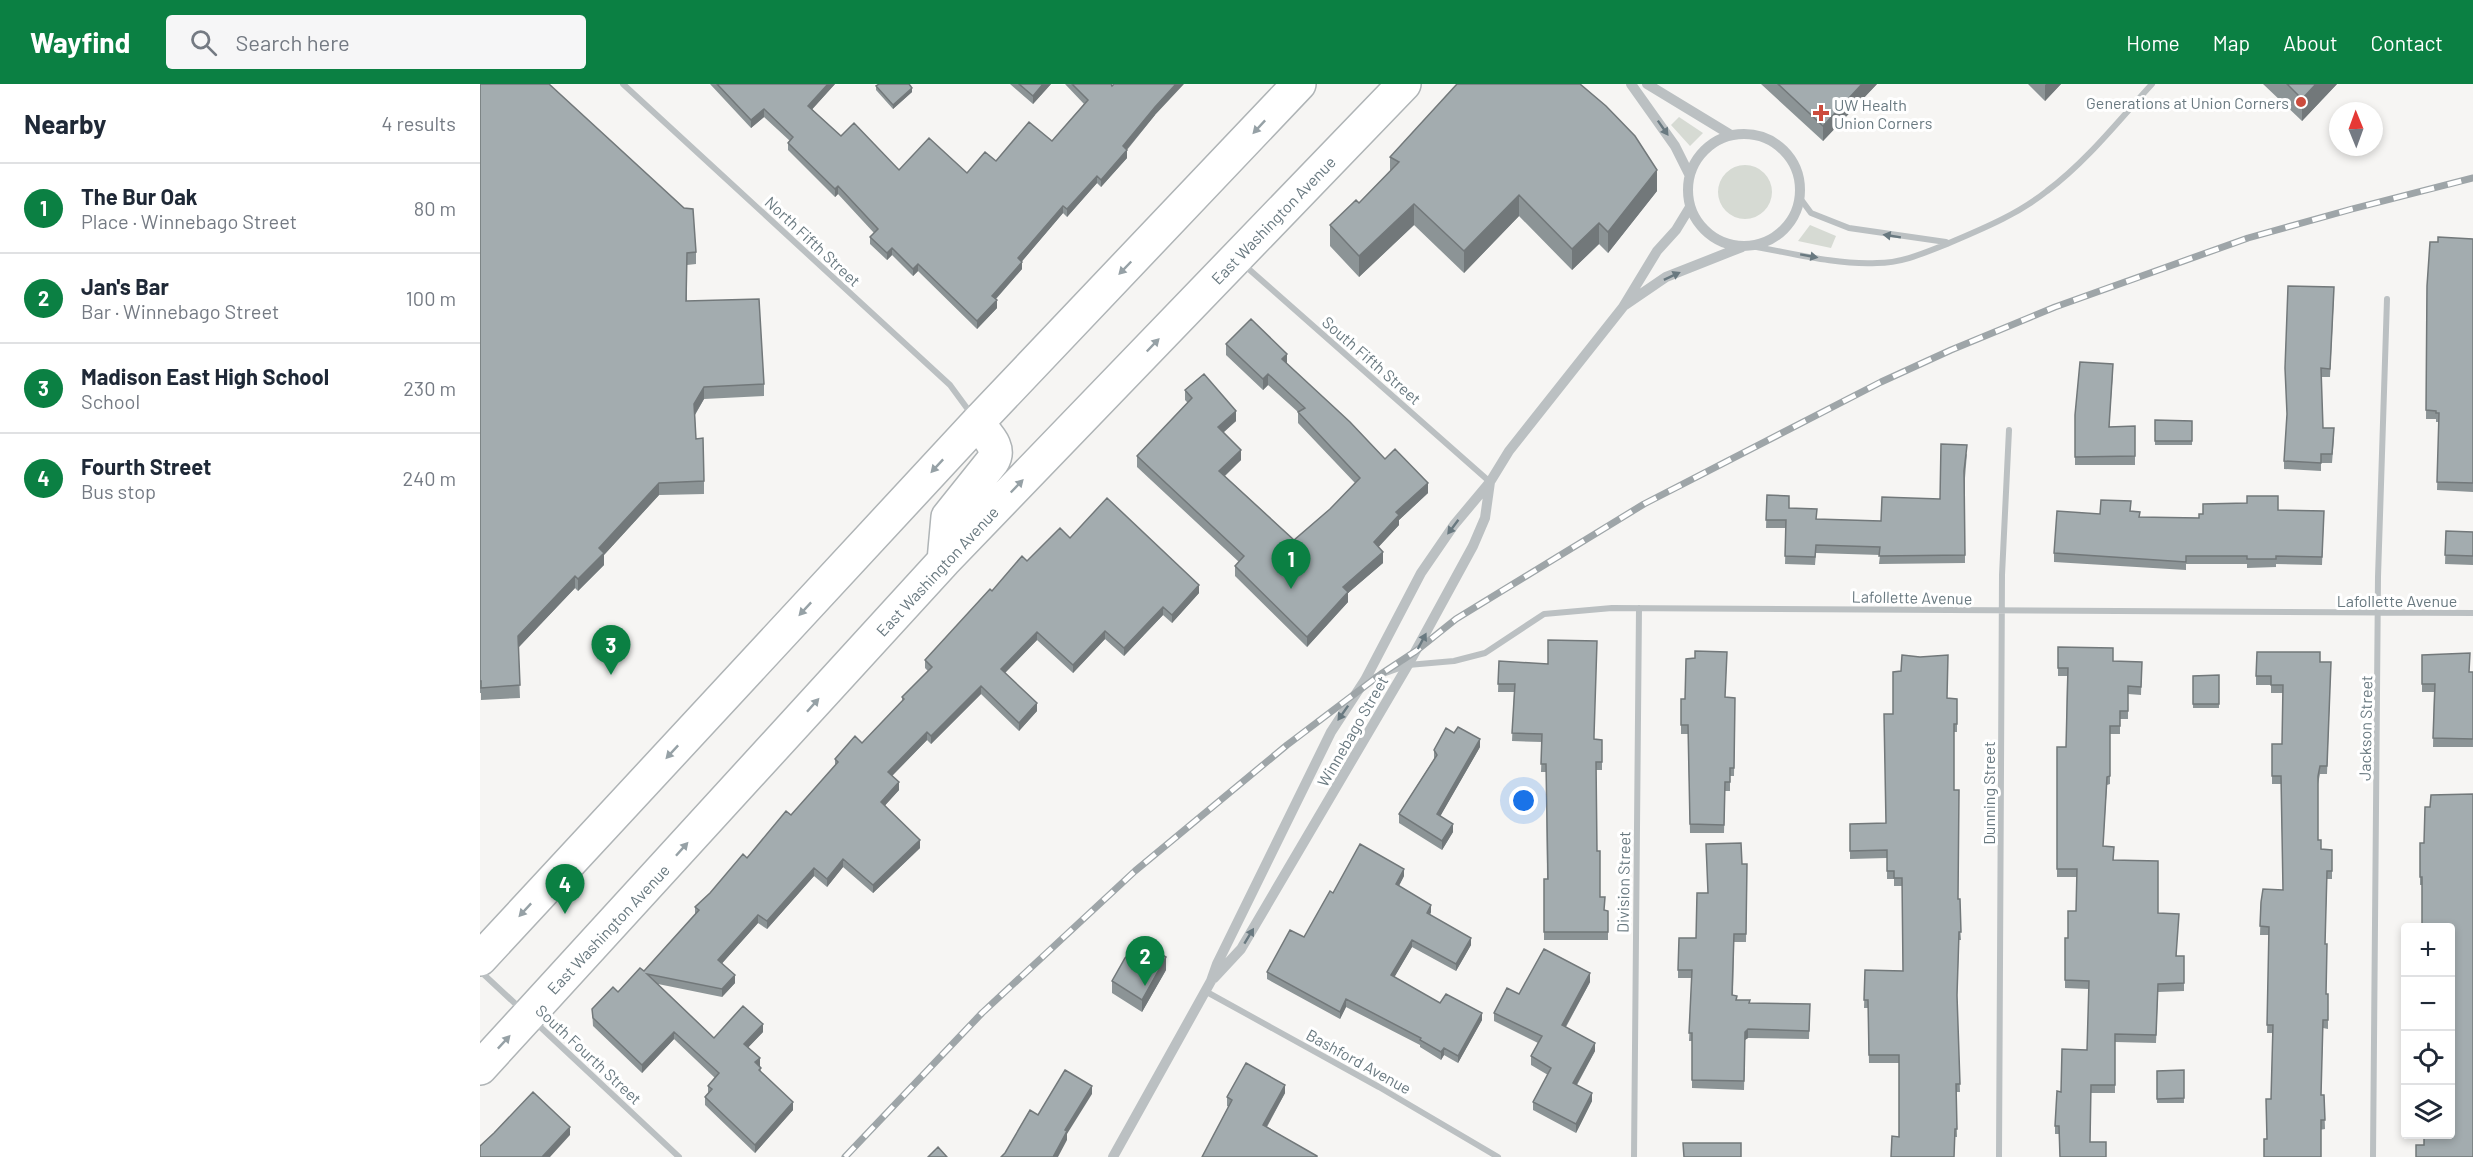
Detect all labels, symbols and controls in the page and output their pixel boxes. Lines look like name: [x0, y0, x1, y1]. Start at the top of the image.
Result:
search box: [166, 15, 586, 69]
text: Wayfind: [30, 25, 130, 59]
icon: search: [187, 26, 220, 59]
text: Search here: [235, 29, 350, 55]
text: Home: [2126, 30, 2180, 55]
text: Map: [2213, 30, 2250, 55]
text: About: [2283, 30, 2338, 55]
text: Contact: [2371, 30, 2443, 55]
place label: Generations at Union Corners: [2086, 93, 2289, 112]
place label: UW Health Union Corners: [1834, 95, 1932, 132]
marker: Generations at Union Corners: [2294, 95, 2308, 109]
north arrow: [2329, 102, 2383, 156]
marker: UW Health Union Corners: [1812, 104, 1830, 122]
text: Nearby: [24, 108, 106, 139]
text: 4 results: [381, 111, 456, 135]
one-way arrow: [1253, 119, 1266, 134]
one-way arrow: [1657, 119, 1669, 135]
street label: East Washington Avenue: [1207, 152, 1339, 288]
text: The Bur Oak: [81, 183, 198, 209]
street label: North Fifth Street: [761, 192, 865, 290]
text: 1: [40, 196, 47, 220]
text: 80 m: [414, 196, 456, 220]
text: Place · Winnebago Street: [81, 209, 297, 233]
one-way arrow: [1882, 231, 1901, 240]
one-way arrow: [1799, 252, 1818, 261]
one-way arrow: [1118, 261, 1132, 276]
one-way arrow: [1663, 271, 1680, 280]
text: Jan's Bar: [81, 273, 169, 299]
text: 2: [38, 286, 49, 310]
text: 100 m: [406, 286, 456, 310]
text: Bar · Winnebago Street: [81, 299, 279, 323]
street label: South Fifth Street: [1319, 312, 1425, 408]
one-way arrow: [1145, 339, 1159, 353]
text: Madison East High School: [81, 363, 329, 389]
text: 3: [38, 376, 49, 400]
text: 230 m: [403, 376, 456, 400]
text: School: [81, 389, 140, 413]
text: Fourth Street: [81, 453, 211, 479]
one-way arrow: [931, 459, 945, 473]
text: 4: [37, 466, 50, 490]
text: 240 m: [402, 466, 456, 490]
text: Bus stop: [81, 479, 156, 503]
one-way arrow: [1010, 479, 1024, 493]
street label: East Washington Avenue: [872, 502, 1002, 640]
one-way arrow: [1447, 519, 1459, 535]
pin: 1: [1272, 540, 1310, 589]
street label: Lafollette Avenue: [1852, 586, 1972, 608]
street label: Lafollette Avenue: [2337, 591, 2457, 610]
one-way arrow: [799, 601, 812, 616]
pin: 3: [592, 626, 630, 675]
one-way arrow: [1417, 632, 1427, 649]
street label: Winnebago Street: [1313, 672, 1391, 790]
street label: Jackson Street: [2355, 675, 2375, 781]
one-way arrow: [806, 698, 819, 713]
one-way arrow: [1338, 705, 1349, 721]
street label: Dunning Street: [1979, 741, 1998, 845]
one-way arrow: [666, 744, 679, 759]
your location: [1509, 786, 1538, 815]
street label: Division Street: [1613, 831, 1633, 933]
one-way arrow: [675, 842, 688, 857]
street label: East Washington Avenue: [543, 860, 673, 998]
pin: 4: [546, 864, 584, 914]
one-way arrow: [519, 902, 532, 917]
map controls: [2401, 923, 2455, 1139]
button: +: [2401, 923, 2455, 977]
one-way arrow: [1243, 928, 1254, 944]
pin: 2: [1126, 936, 1164, 986]
button: −: [2401, 977, 2455, 1031]
street label: South Fourth Street: [532, 1000, 646, 1108]
street label: Bashford Avenue: [1303, 1024, 1415, 1098]
button: locate: [2401, 1031, 2455, 1085]
one-way arrow: [497, 1035, 510, 1050]
button: layers: [2401, 1085, 2455, 1139]

